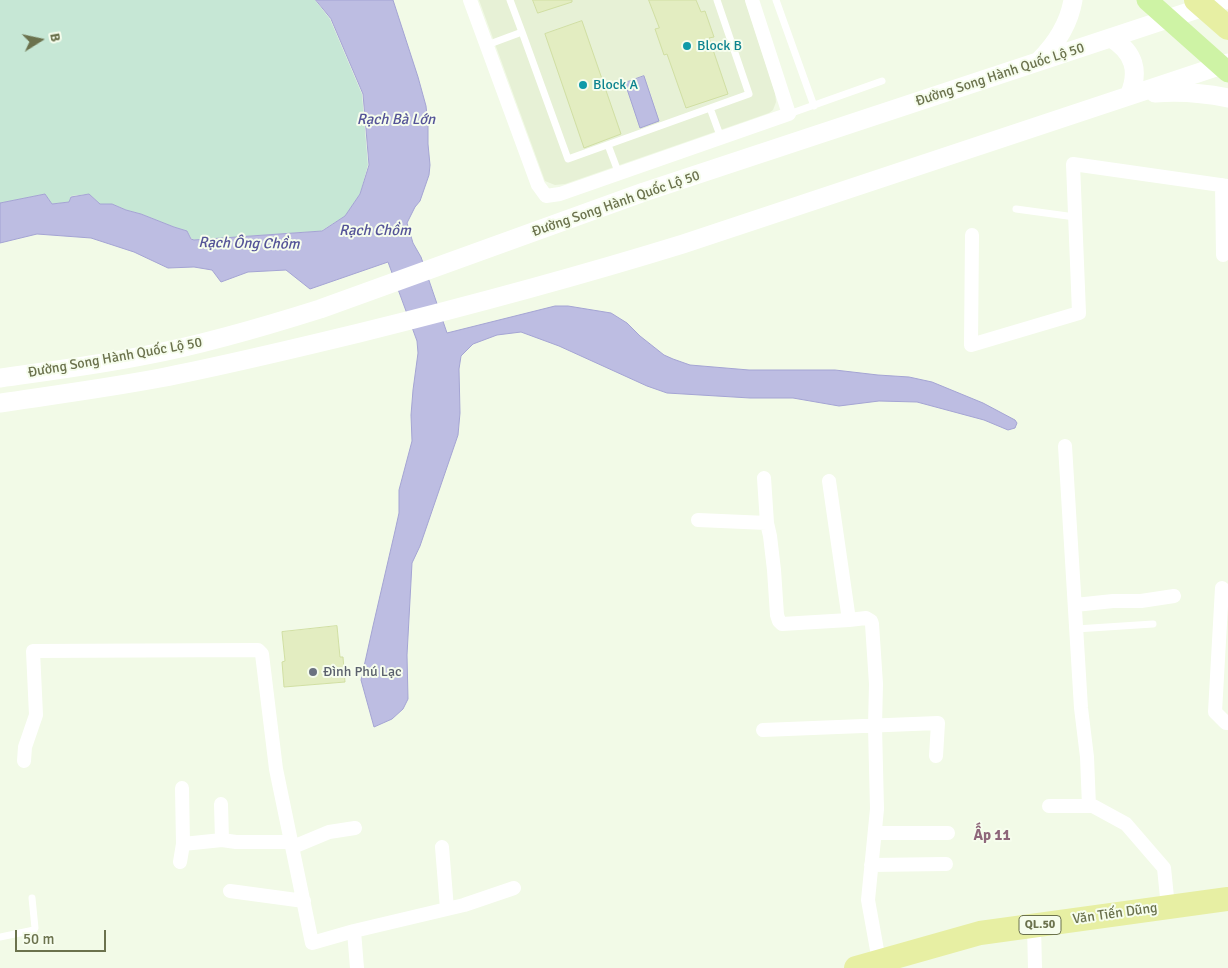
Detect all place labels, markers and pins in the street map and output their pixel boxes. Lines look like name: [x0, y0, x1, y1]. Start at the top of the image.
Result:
place label: Block B: [697, 38, 742, 54]
marker: Block B: [681, 40, 693, 52]
place label: Block A: [593, 77, 638, 93]
marker: Block A: [577, 79, 589, 91]
place label: Đình Phú Lạc: [323, 664, 402, 680]
marker: Đình Phú Lạc: [307, 666, 319, 678]

